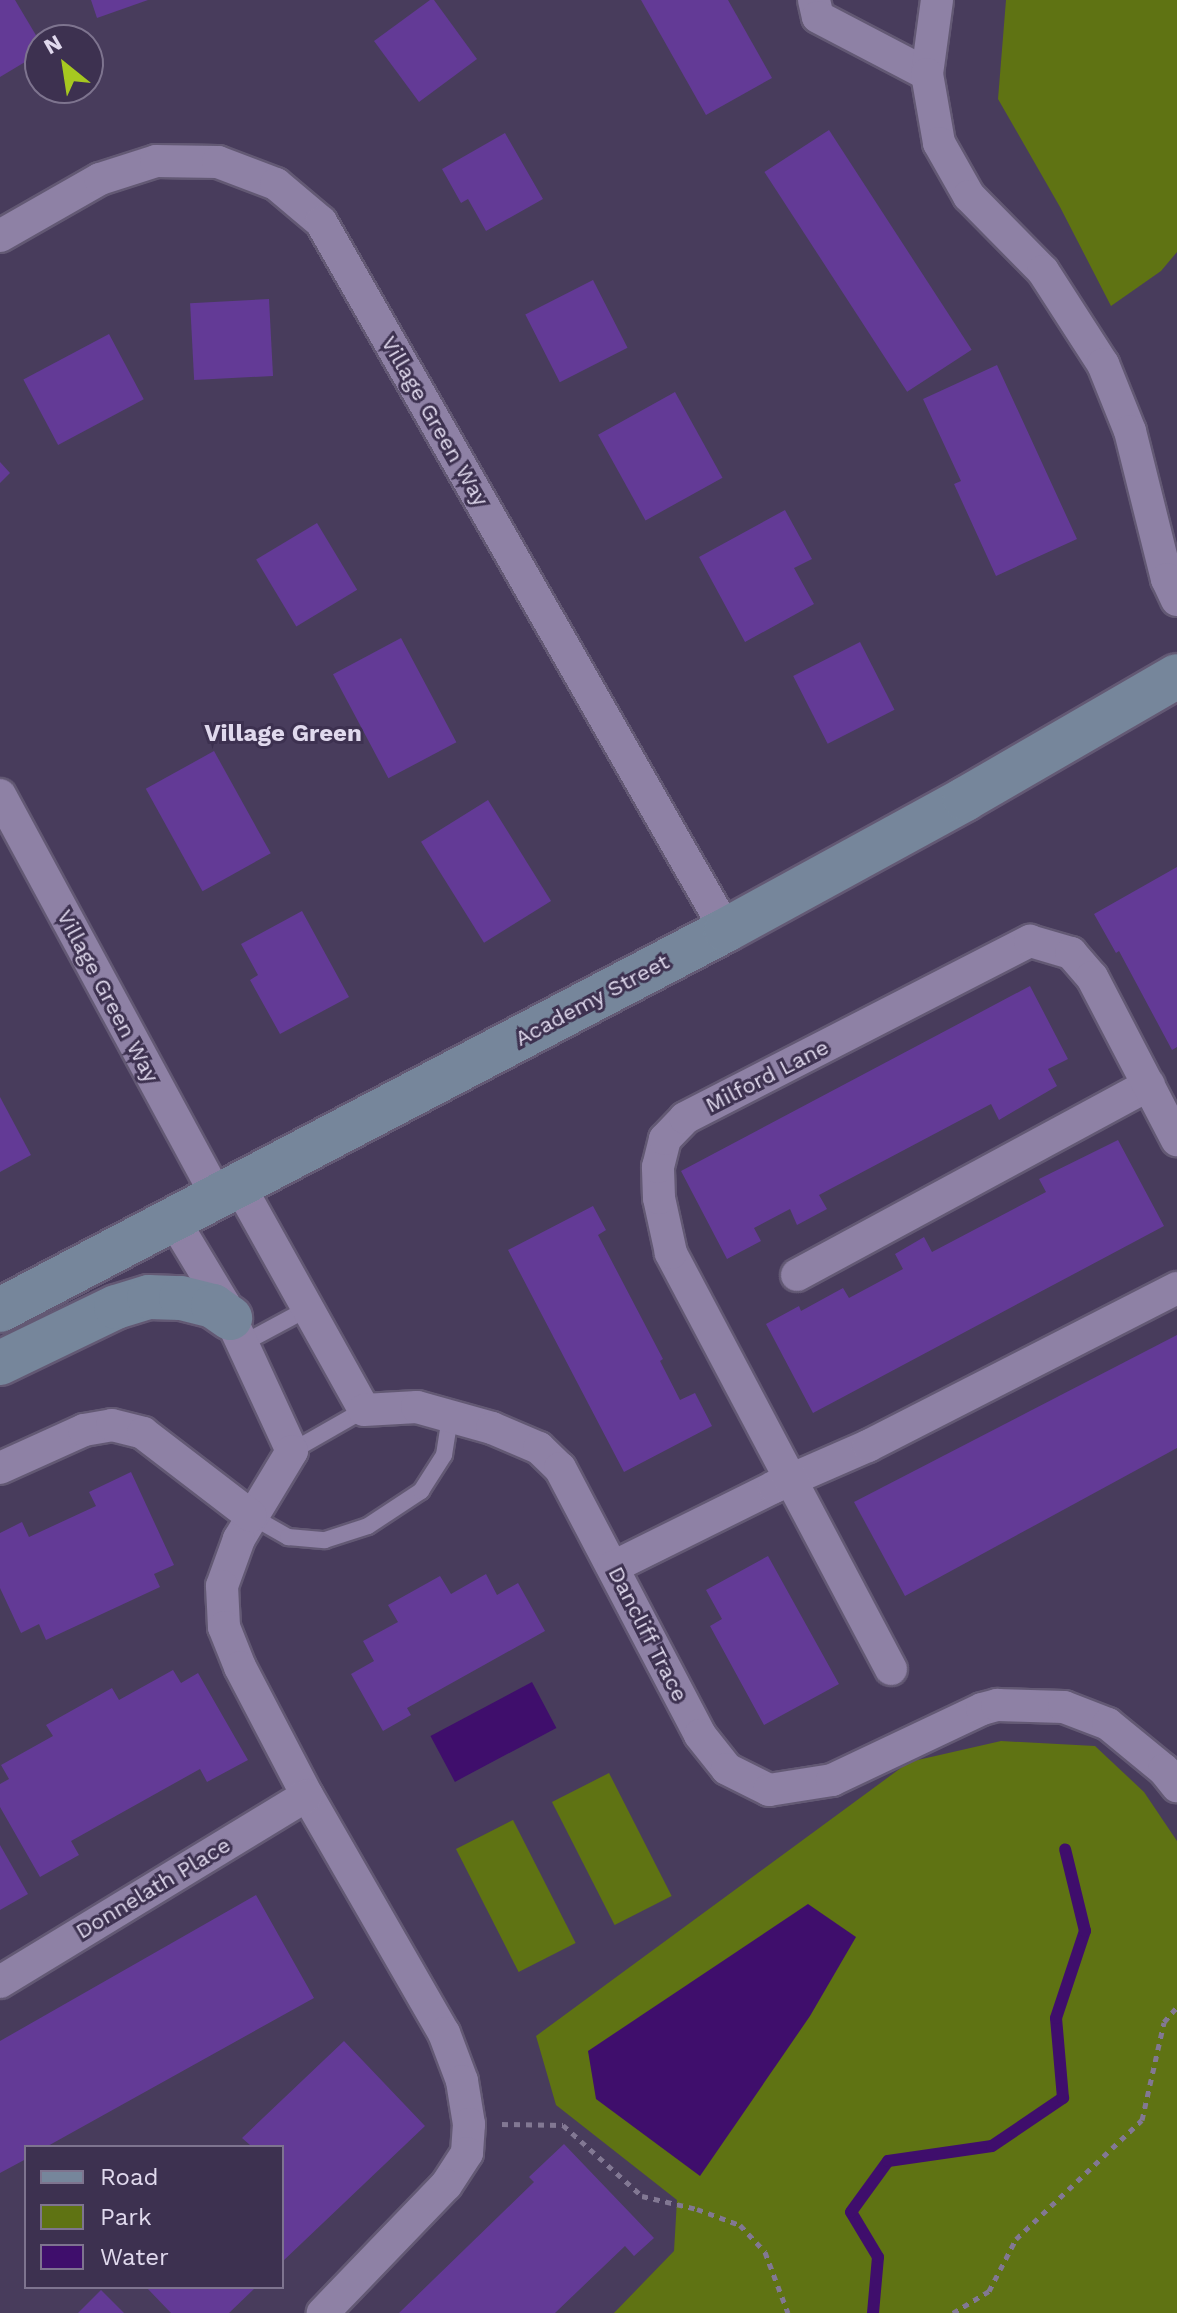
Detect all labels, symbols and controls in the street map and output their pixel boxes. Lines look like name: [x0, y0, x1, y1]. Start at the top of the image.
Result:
north arrow: [24, 24, 104, 104]
text: N: [39, 30, 66, 59]
street label: Village Green Way: [375, 331, 495, 511]
district label: Village Green: [204, 720, 362, 748]
street label: Village Green Way: [51, 905, 165, 1087]
street label: Academy Street: [510, 948, 674, 1052]
street label: Milford Lane: [701, 1034, 833, 1118]
street label: Dancliff Trace: [602, 1561, 694, 1707]
street label: Donnelath Place: [71, 1831, 235, 1945]
legend: [24, 2145, 284, 2289]
text: Road: [100, 2163, 159, 2191]
text: Park: [100, 2203, 152, 2231]
text: Water: [100, 2243, 169, 2271]

